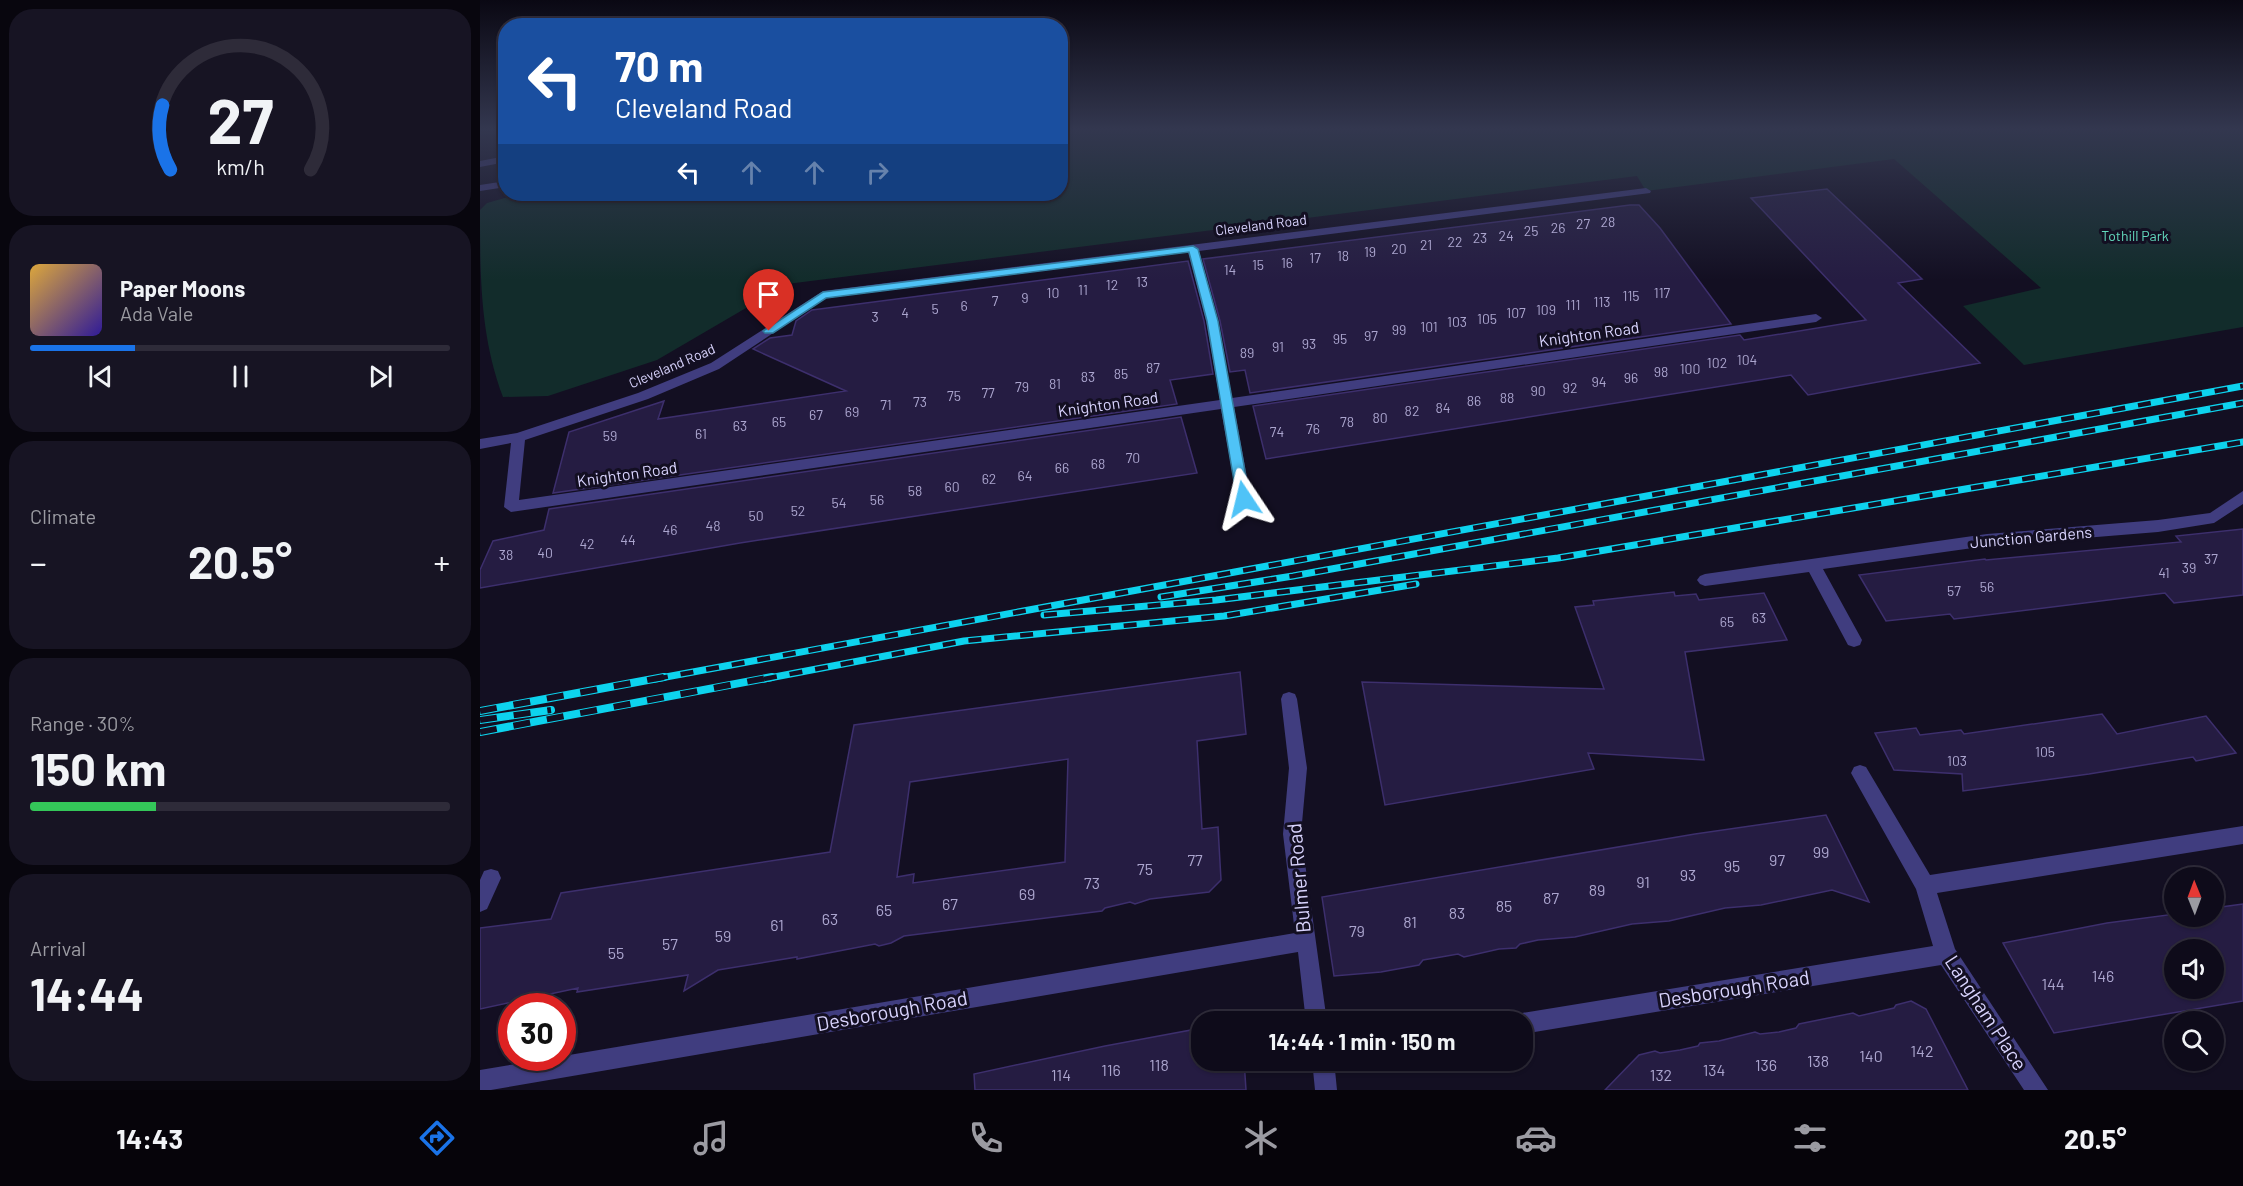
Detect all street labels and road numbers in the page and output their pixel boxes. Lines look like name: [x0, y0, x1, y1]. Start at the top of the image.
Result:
street label: Cleveland Road: [1214, 210, 1308, 239]
street label: Knighton Road: [1538, 317, 1640, 350]
street label: Cleveland Road: [626, 340, 718, 391]
street label: Knighton Road: [1057, 387, 1159, 420]
street label: Knighton Road: [576, 457, 678, 490]
street label: Junction Gardens: [1969, 522, 2093, 551]
street label: Bulmer Road: [1281, 822, 1315, 934]
street label: Langham Place: [1941, 950, 2033, 1074]
street label: Desborough Road: [1657, 964, 1811, 1012]
street label: Desborough Road: [815, 985, 969, 1035]

